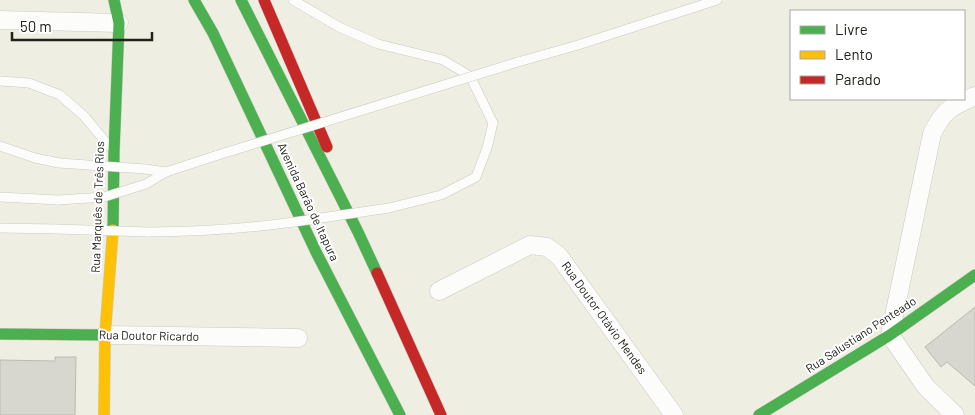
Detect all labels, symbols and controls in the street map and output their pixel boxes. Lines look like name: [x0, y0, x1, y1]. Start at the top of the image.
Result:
scale bar: [12, 10, 152, 42]
legend: [790, 10, 965, 100]
text: 50 m: [20, 17, 52, 35]
text: Livre: [835, 20, 868, 38]
text: Lento: [835, 45, 873, 63]
text: Parado: [835, 70, 881, 88]
street label: Avenida Barão de Itapura: [275, 140, 342, 263]
street label: Rua Marquês de Três Rios: [88, 141, 106, 273]
street label: Rua Doutor Otávio Mendes: [559, 258, 650, 377]
street label: Rua Salustiano Penteado: [803, 293, 918, 375]
street label: Rua Doutor Ricardo: [99, 327, 199, 343]

